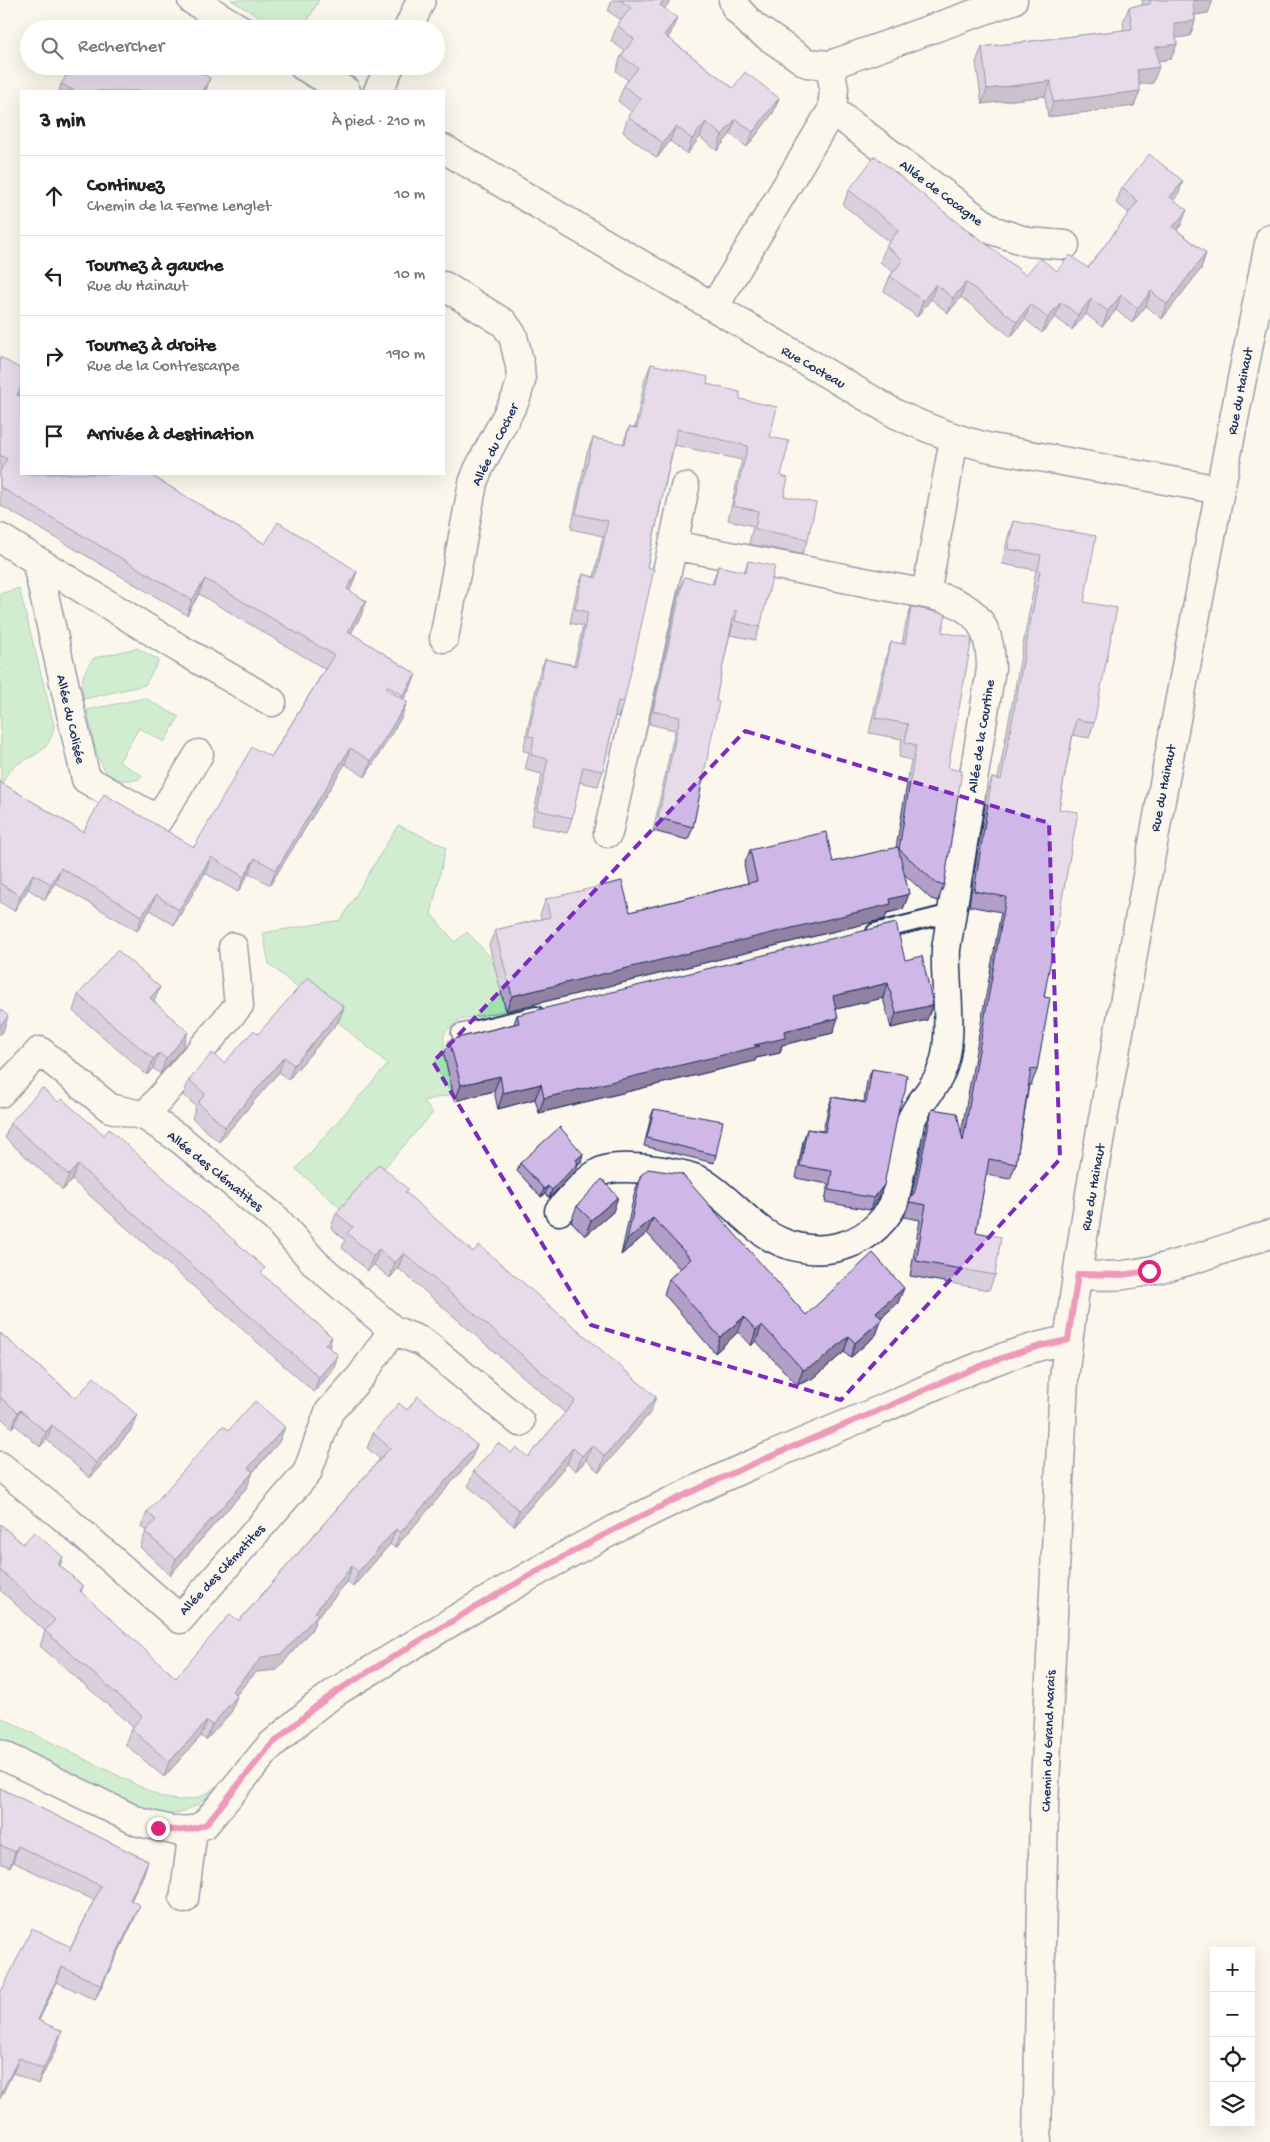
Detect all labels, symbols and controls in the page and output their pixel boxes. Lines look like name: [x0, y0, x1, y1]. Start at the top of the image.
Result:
search box: [20, 20, 445, 75]
icon: search: [38, 34, 66, 62]
text: Rechercher: [78, 36, 164, 59]
text: 3 min: [40, 110, 85, 135]
text: À pied · 210 m: [332, 113, 425, 132]
street label: Allée de Cocagne: [895, 157, 986, 231]
text: Continuez: [87, 175, 164, 198]
icon: ahead: [40, 182, 68, 210]
text: 10 m: [394, 186, 425, 205]
text: Chemin de la Ferme Lenglet: [87, 198, 271, 217]
text: Tournez à gauche: [87, 255, 223, 278]
icon: left: [40, 262, 68, 290]
text: 10 m: [394, 266, 425, 285]
text: Rue du Hainaut: [87, 278, 188, 297]
text: Tournez à droite: [87, 335, 216, 358]
icon: right: [40, 342, 68, 370]
street label: Rue Cocteau: [778, 343, 848, 394]
street label: Rue du Hainaut: [1225, 345, 1258, 436]
text: 190 m: [386, 346, 425, 365]
text: Rue de la Contrescarpe: [87, 358, 240, 377]
street label: Allée du Cocher: [469, 400, 524, 489]
icon: arrive: [40, 422, 68, 450]
text: Arrivée à destination: [87, 424, 253, 447]
street label: Allée du Colisée: [51, 673, 88, 766]
street label: Allée de la Courtine: [965, 678, 1000, 794]
street label: Rue du Hainaut: [1148, 742, 1181, 833]
street label: Allée des Clématites: [163, 1128, 266, 1216]
street label: Rue du Hainaut: [1078, 1141, 1111, 1232]
route start: [1138, 1260, 1161, 1283]
street label: Allée des Clématites: [176, 1521, 270, 1620]
street label: Chemin du Grand Marais: [1039, 1669, 1060, 1812]
route end: [147, 1817, 170, 1840]
map controls: [1210, 1947, 1255, 2127]
button: +: [1210, 1947, 1255, 1992]
button: −: [1210, 1992, 1255, 2037]
button: locate: [1210, 2037, 1255, 2082]
button: layers: [1210, 2082, 1255, 2127]

